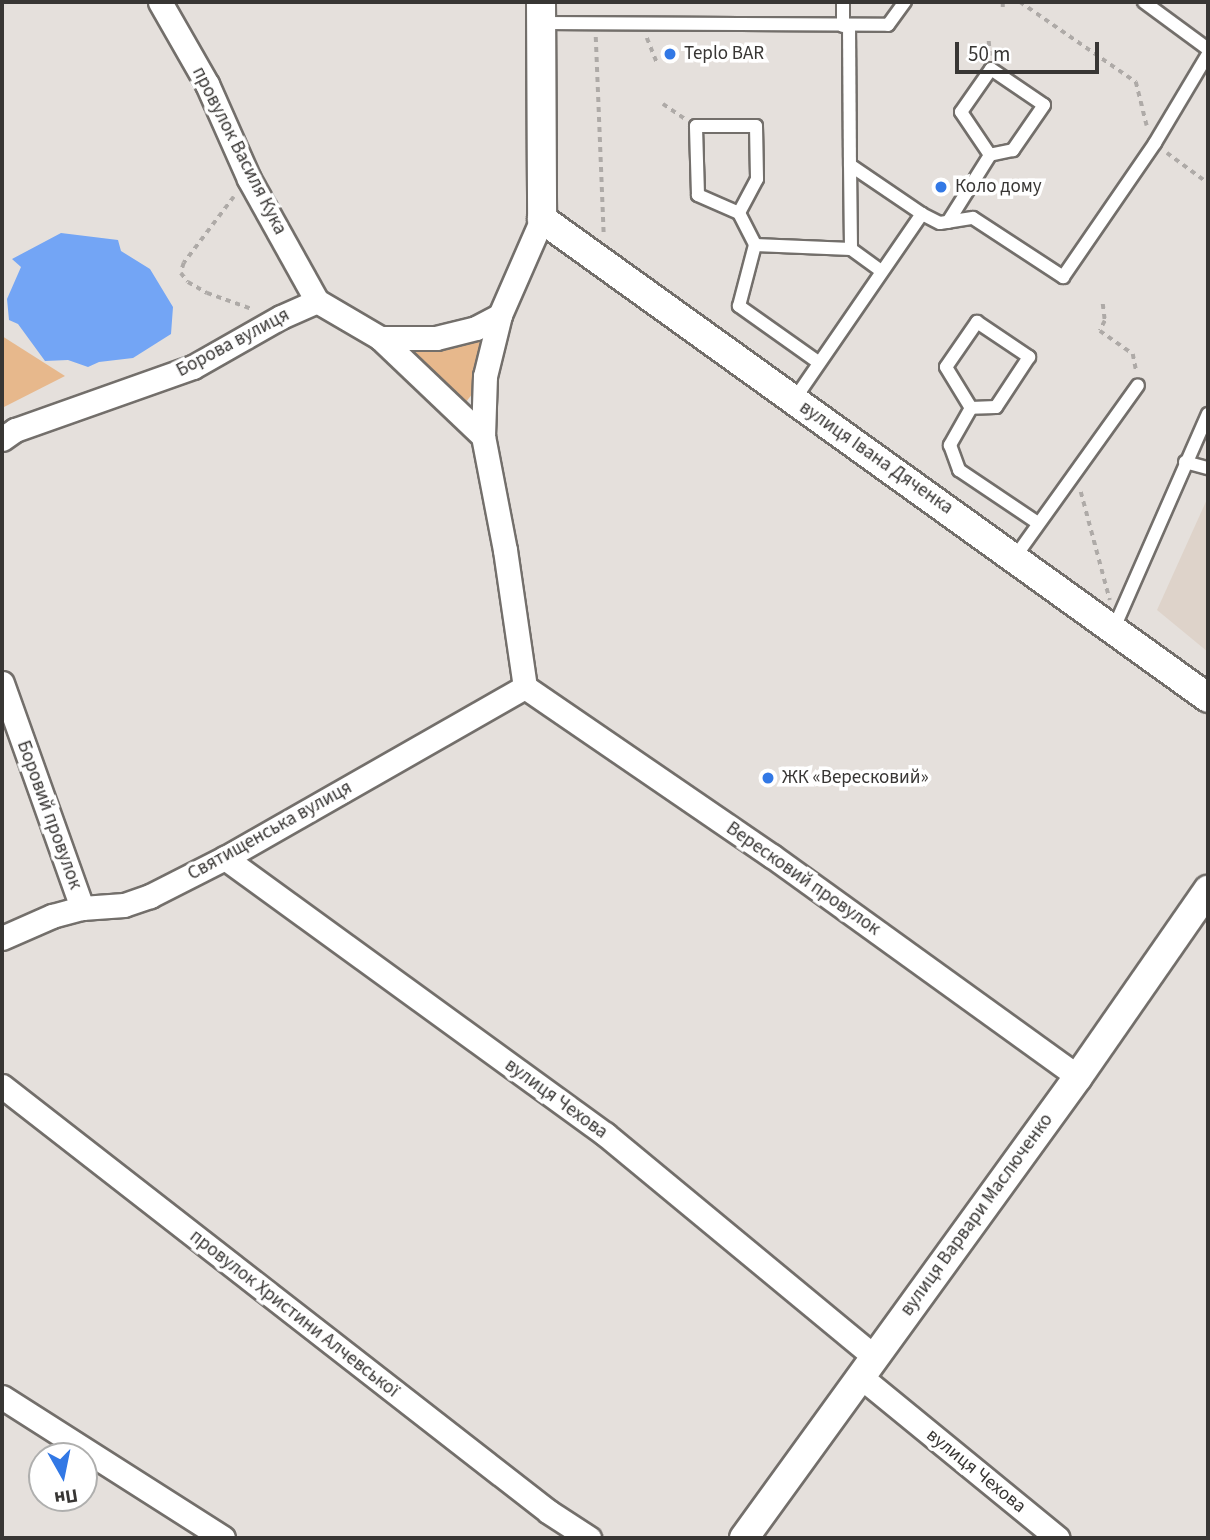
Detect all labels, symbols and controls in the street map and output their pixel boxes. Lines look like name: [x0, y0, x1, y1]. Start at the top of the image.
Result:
scale bar: [958, 28, 1102, 72]
text: 50 m: [968, 39, 1010, 69]
place label: Teplo BAR: [684, 43, 764, 65]
marker: Teplo BAR: [662, 46, 678, 62]
street label: провулок Василя Кука: [187, 63, 291, 239]
place label: Коло дому: [955, 176, 1042, 198]
marker: Коло дому: [933, 179, 949, 195]
street label: Борова вулиця: [173, 304, 293, 382]
street label: вулиця Івана Дяченка: [795, 396, 957, 520]
street label: Боровий провулок: [12, 738, 86, 892]
place label: ЖК «Вересковий»: [782, 767, 929, 789]
marker: ЖК «Вересковий»: [760, 770, 776, 786]
street label: Святищенська вулиця: [184, 776, 356, 886]
street label: Вересковий провулок: [722, 817, 884, 941]
street label: вулиця Чехова: [500, 1054, 612, 1144]
street label: вулиця Варвари Маслюченко: [896, 1109, 1058, 1321]
street label: провулок Христини Алчевської: [185, 1225, 403, 1403]
street label: вулиця Чехова: [922, 1424, 1030, 1518]
north arrow: [28, 1442, 98, 1512]
text: Пн: [52, 1481, 80, 1511]

